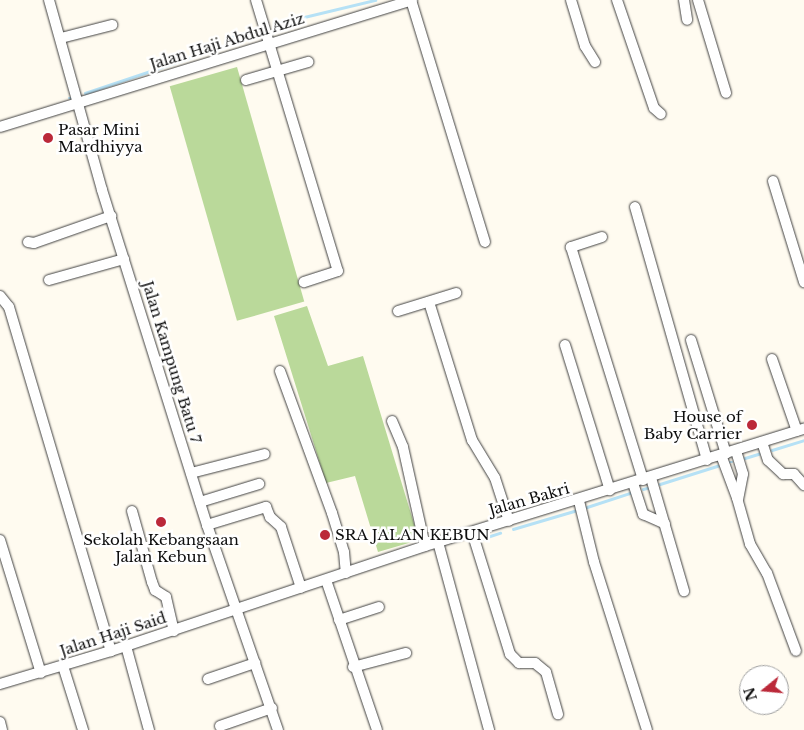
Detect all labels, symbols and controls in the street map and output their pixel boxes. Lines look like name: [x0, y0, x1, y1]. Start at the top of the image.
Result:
street label: Jalan Haji Abdul Aziz: [147, 9, 307, 73]
place label: Pasar Mini Mardhiyya: [58, 120, 142, 155]
marker: Pasar Mini Mardhiyya: [42, 132, 54, 144]
street label: Jalan Kampung Batu 7: [139, 279, 205, 445]
place label: House of Baby Carrier: [643, 407, 742, 442]
marker: House of Baby Carrier: [746, 419, 758, 431]
street label: Jalan Bakri: [487, 479, 571, 519]
marker: Sekolah Kebangsaan Jalan Kebun: [155, 516, 167, 528]
place label: SRA JALAN KEBUN: [335, 526, 490, 544]
marker: SRA JALAN KEBUN: [319, 529, 331, 541]
place label: Sekolah Kebangsaan Jalan Kebun: [83, 530, 239, 565]
street label: Jalan Haji Said: [57, 608, 169, 660]
north arrow: [739, 665, 789, 715]
text: N: [740, 685, 761, 703]

